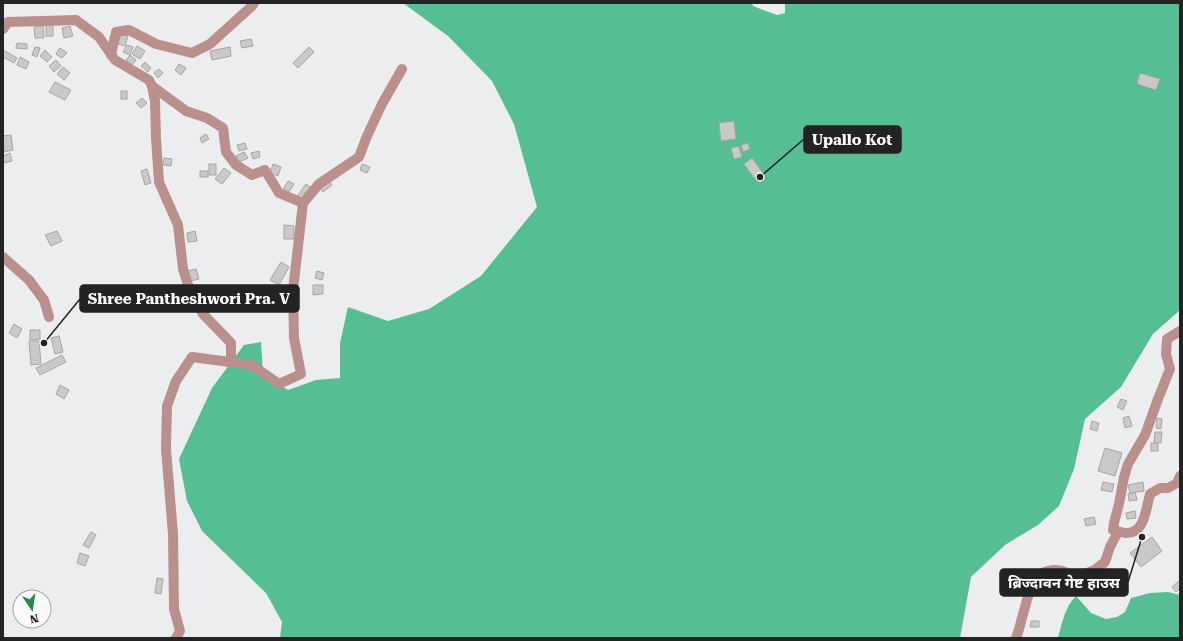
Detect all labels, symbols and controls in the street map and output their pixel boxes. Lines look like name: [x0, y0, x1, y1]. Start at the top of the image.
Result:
callout: Upallo Kot: [804, 126, 901, 153]
text: Upallo Kot: [812, 131, 892, 149]
callout: Shree Pantheshwori Pra. V: [80, 285, 299, 312]
text: Shree Pantheshwori Pra. V: [88, 290, 290, 308]
callout: ब्रिज्दावन गेष्ट हाउस: [1000, 569, 1128, 596]
text: ब्रिज्दावन गेष्ट हाउस: [1008, 574, 1121, 592]
north arrow: [12, 589, 52, 629]
text: N: [28, 611, 40, 626]

